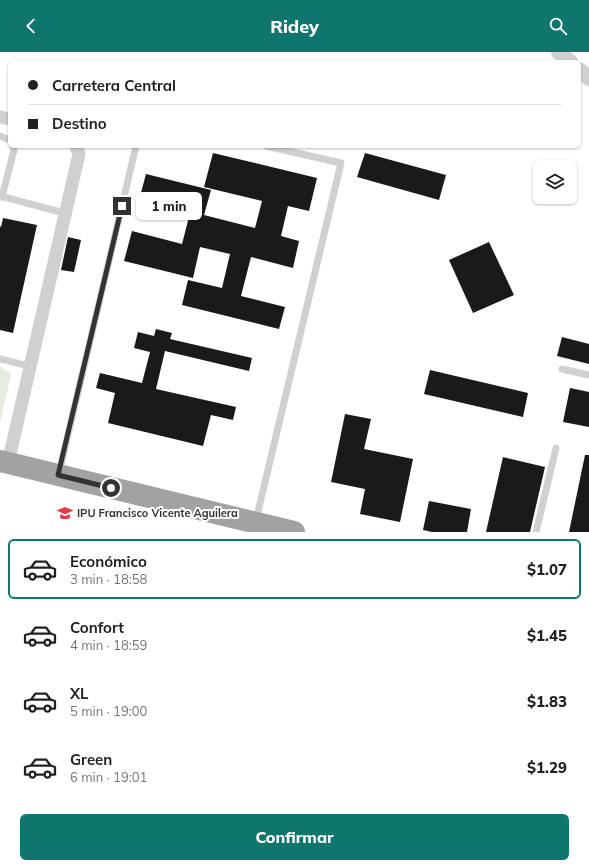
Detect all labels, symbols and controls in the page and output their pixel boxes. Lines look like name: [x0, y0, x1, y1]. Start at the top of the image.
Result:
icon: back: [20, 15, 42, 37]
text: Ridey: [270, 15, 319, 38]
icon: search: [547, 15, 569, 37]
text: Carretera Central: [52, 76, 176, 95]
text: Destino: [52, 114, 107, 133]
map controls: [533, 160, 577, 204]
button: layers: [533, 160, 577, 204]
callout: 1 min: [136, 192, 202, 220]
route end: [113, 197, 131, 215]
text: 1 min: [152, 198, 186, 214]
route start: [102, 479, 120, 497]
school or university icon: IPU Francisco Vicente Aguilera: [56, 504, 74, 522]
place label: IPU Francisco Vicente Aguilera: [77, 506, 238, 520]
icon: car: [22, 551, 58, 587]
text: Económico: [70, 552, 147, 571]
text: $1.07: [527, 560, 567, 579]
text: 3 min · 18:58: [70, 571, 147, 587]
icon: car: [22, 617, 58, 653]
text: Confort: [70, 618, 124, 637]
text: $1.45: [527, 626, 567, 645]
text: 4 min · 18:59: [70, 637, 147, 653]
icon: car: [22, 683, 58, 719]
text: XL: [70, 684, 88, 703]
text: $1.83: [527, 692, 567, 711]
text: 5 min · 19:00: [70, 703, 147, 719]
icon: car: [22, 749, 58, 785]
text: Green: [70, 750, 112, 769]
text: $1.29: [527, 758, 567, 777]
text: 6 min · 19:01: [70, 769, 147, 785]
button: Confirmar: [20, 814, 569, 860]

